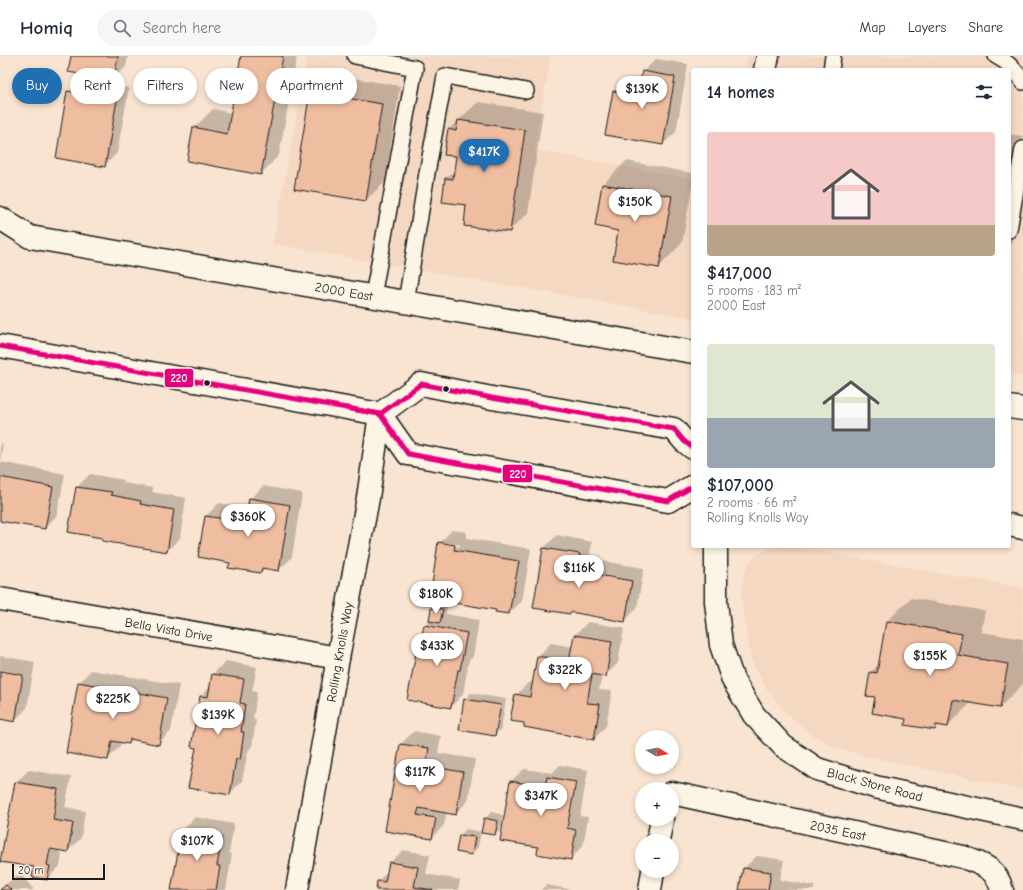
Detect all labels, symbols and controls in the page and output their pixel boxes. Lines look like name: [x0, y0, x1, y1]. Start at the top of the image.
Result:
search box: [97, 10, 377, 46]
text: Homiq: [20, 17, 73, 39]
icon: search: [111, 17, 133, 39]
text: Search here: [143, 19, 221, 37]
text: Map: [859, 19, 886, 36]
text: Layers: [908, 19, 946, 36]
text: Share: [968, 19, 1003, 36]
chip: Buy: [12, 68, 62, 104]
chip: Rent: [70, 68, 125, 104]
chip: Filters: [133, 68, 197, 104]
chip: New: [205, 68, 258, 104]
chip: Apartment: [266, 68, 357, 104]
pin: $139K: [614, 76, 670, 110]
text: $139K: [625, 81, 659, 96]
icon: filters: [973, 81, 995, 103]
text: 14 homes: [707, 83, 774, 102]
pin: $417K: [456, 139, 512, 173]
text: $417K: [468, 144, 500, 159]
icon: home: [815, 158, 887, 230]
pin: $150K: [607, 189, 663, 223]
text: $150K: [618, 194, 652, 209]
text: $417,000: [707, 264, 772, 283]
street label: 2000 East: [314, 279, 375, 304]
text: 5 rooms · 183 m²: [707, 283, 801, 298]
text: 2000 East: [707, 298, 766, 313]
line badge: 220: [164, 368, 194, 388]
icon: home: [815, 370, 887, 442]
text: 220: [170, 372, 188, 385]
unlabelled marker: [202, 378, 212, 388]
unlabelled marker: [441, 384, 451, 394]
line badge: 220: [502, 464, 533, 483]
text: 220: [509, 468, 527, 481]
text: $107,000: [707, 476, 774, 495]
text: 2 rooms · 66 m²: [707, 495, 796, 510]
pin: $360K: [220, 504, 276, 538]
text: $360K: [230, 509, 266, 524]
text: Rolling Knolls Way: [707, 510, 808, 525]
pin: $116K: [551, 555, 607, 589]
text: $116K: [563, 560, 595, 575]
pin: $180K: [408, 581, 464, 615]
text: $180K: [419, 586, 453, 601]
street label: Rolling Knolls Way: [323, 601, 356, 703]
street label: Bella Vista Drive: [124, 614, 215, 645]
pin: $433K: [409, 633, 465, 667]
text: $433K: [420, 638, 454, 653]
pin: $155K: [902, 643, 958, 677]
text: $155K: [913, 648, 947, 663]
pin: $322K: [537, 657, 593, 691]
text: $322K: [548, 662, 582, 677]
pin: $225K: [85, 686, 141, 720]
text: $225K: [96, 691, 131, 706]
pin: $139K: [190, 702, 246, 736]
text: $139K: [201, 707, 235, 722]
north arrow: [635, 730, 679, 774]
map controls: [635, 730, 679, 878]
pin: $117K: [392, 759, 448, 793]
text: $117K: [404, 764, 436, 779]
street label: Black Stone Road: [826, 765, 924, 804]
button: +: [635, 782, 679, 826]
pin: $347K: [513, 783, 569, 817]
text: $347K: [524, 788, 558, 803]
street label: 2035 East: [809, 817, 868, 844]
pin: $107K: [169, 828, 225, 862]
text: $107K: [180, 833, 214, 848]
button: −: [635, 834, 679, 878]
scale bar: [12, 862, 105, 881]
text: 20 m: [18, 864, 43, 877]

